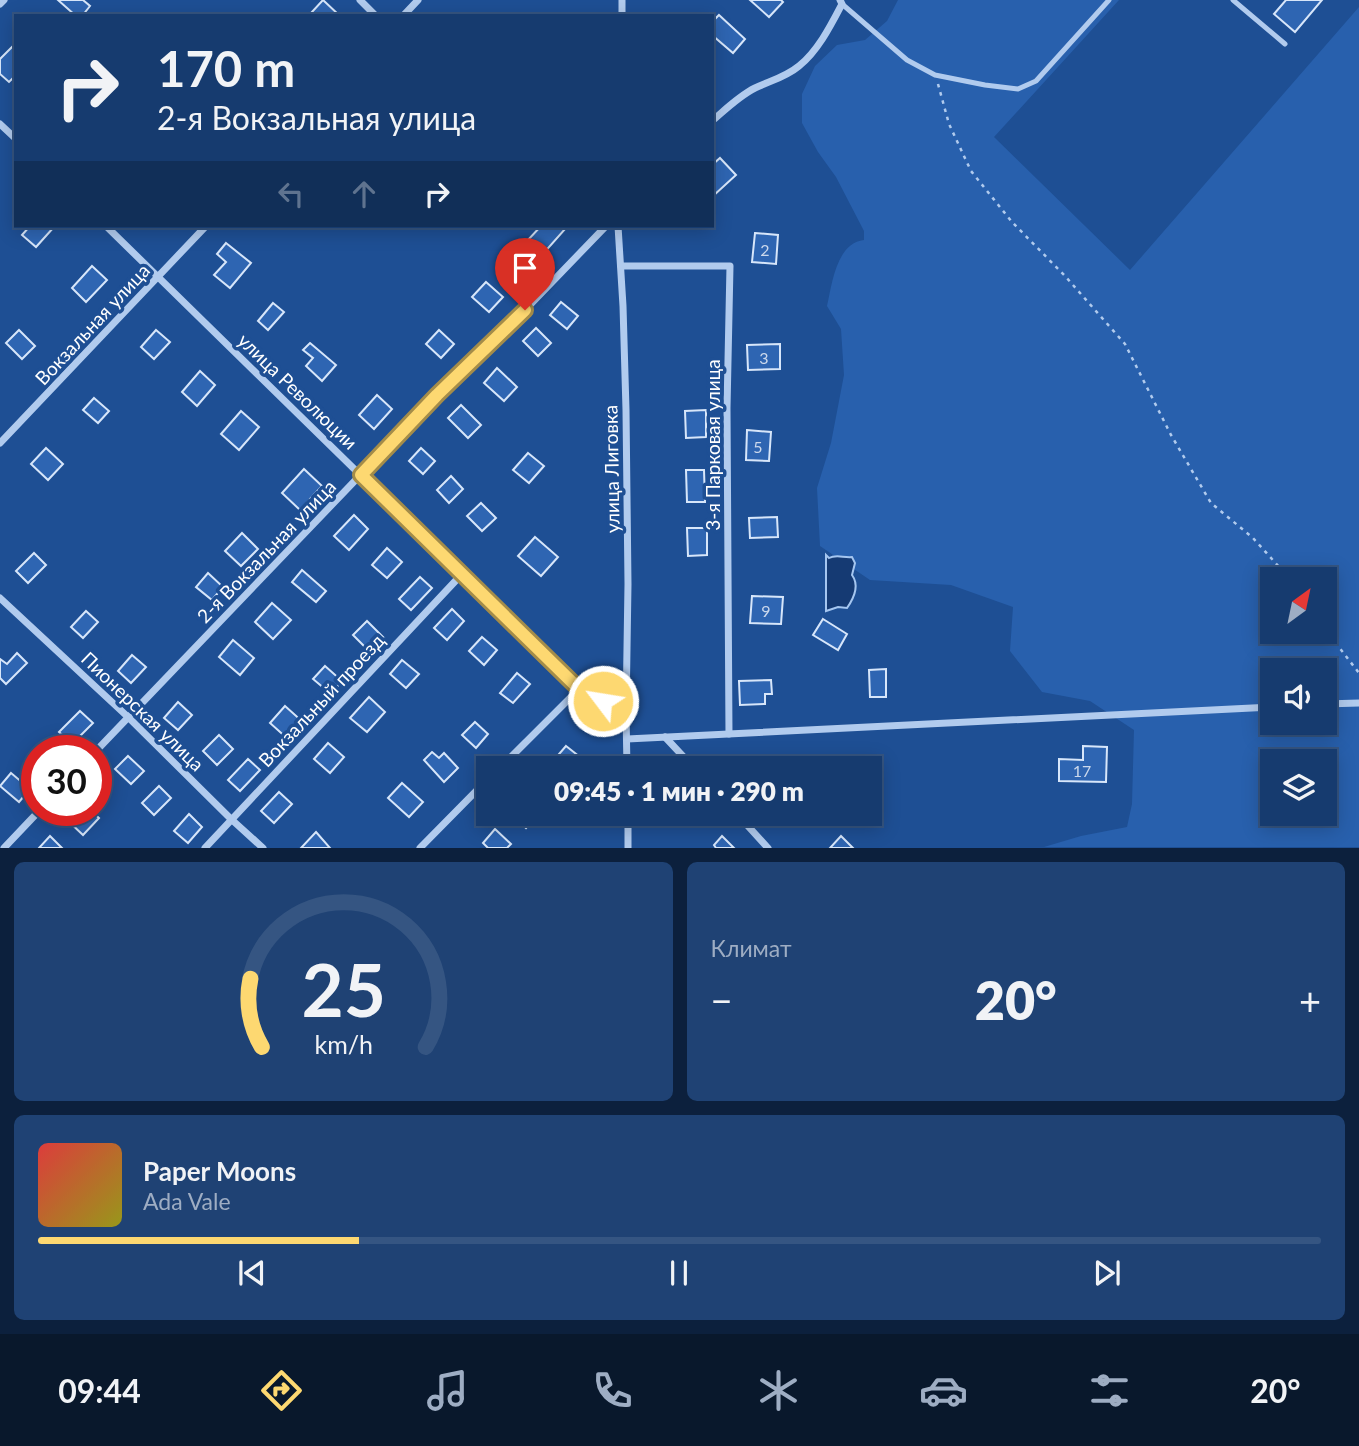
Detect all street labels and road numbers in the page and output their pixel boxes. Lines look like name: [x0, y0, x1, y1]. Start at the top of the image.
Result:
street label: Вокзальная улица: [30, 259, 154, 389]
street label: улица Революции: [234, 328, 362, 454]
street label: 3-я Парковая улица: [701, 359, 724, 531]
street label: улица Лиговка: [598, 405, 624, 533]
street label: 2-я Вокзальная улица: [192, 475, 340, 627]
street label: Вокзальный проезд: [253, 629, 389, 771]
street label: Пионерская улица: [77, 647, 209, 775]

